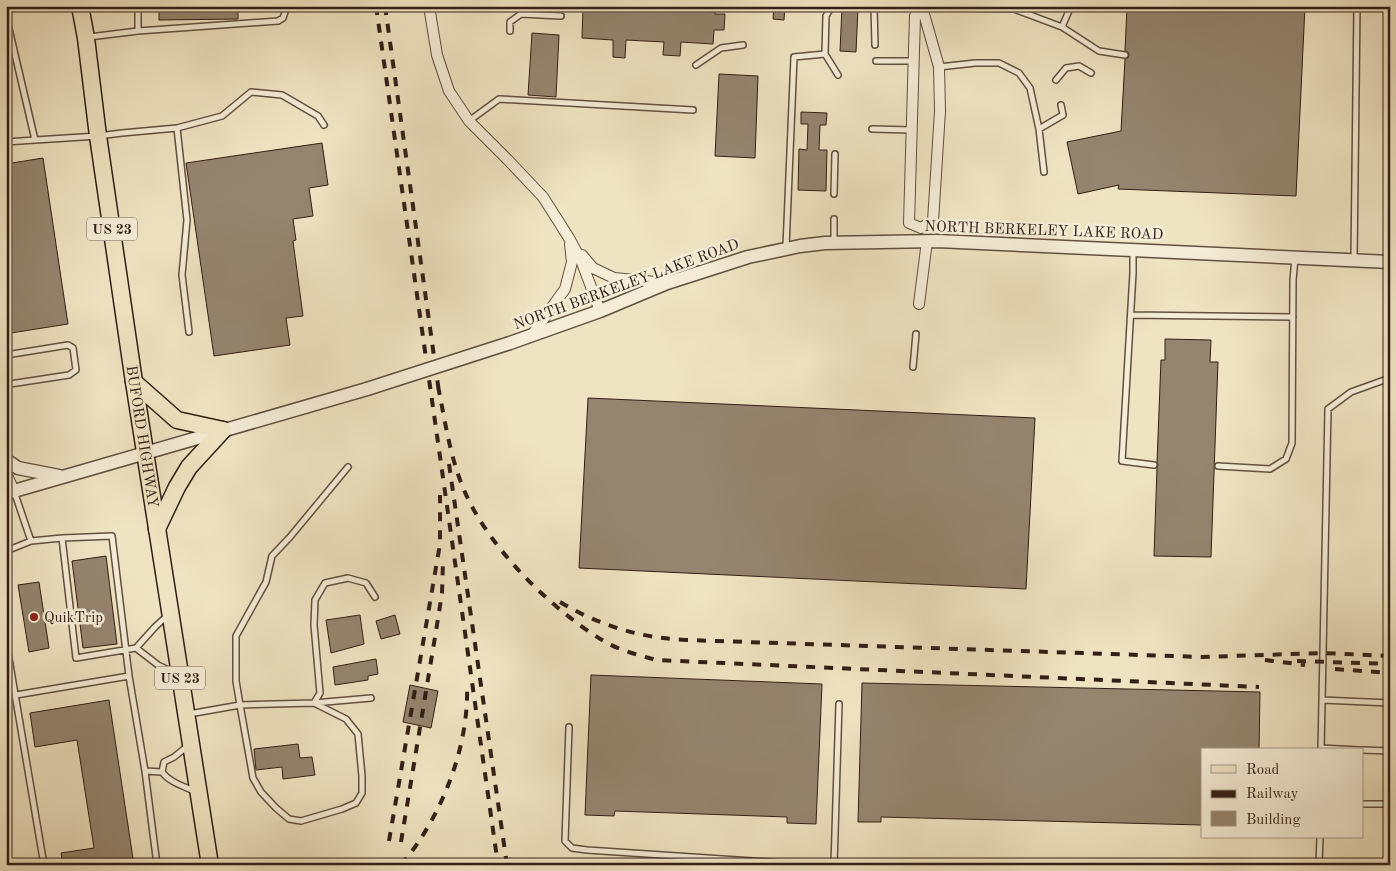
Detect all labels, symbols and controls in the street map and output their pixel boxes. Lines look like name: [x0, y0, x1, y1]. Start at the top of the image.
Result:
road number: US 23: [87, 218, 137, 240]
street label: NORTH BERKELEY LAKE ROAD: [924, 220, 1164, 243]
street label: NORTH BERKELEY LAKE ROAD: [512, 237, 741, 333]
street label: BUFORD HIGHWAY: [123, 364, 160, 509]
marker: QuikTrip: [28, 611, 40, 623]
place label: QuikTrip: [44, 611, 103, 626]
road number: US 23: [155, 666, 205, 690]
legend: [1201, 748, 1364, 838]
text: Road: [1246, 763, 1280, 778]
text: Railway: [1246, 787, 1299, 802]
text: Building: [1246, 813, 1301, 828]

